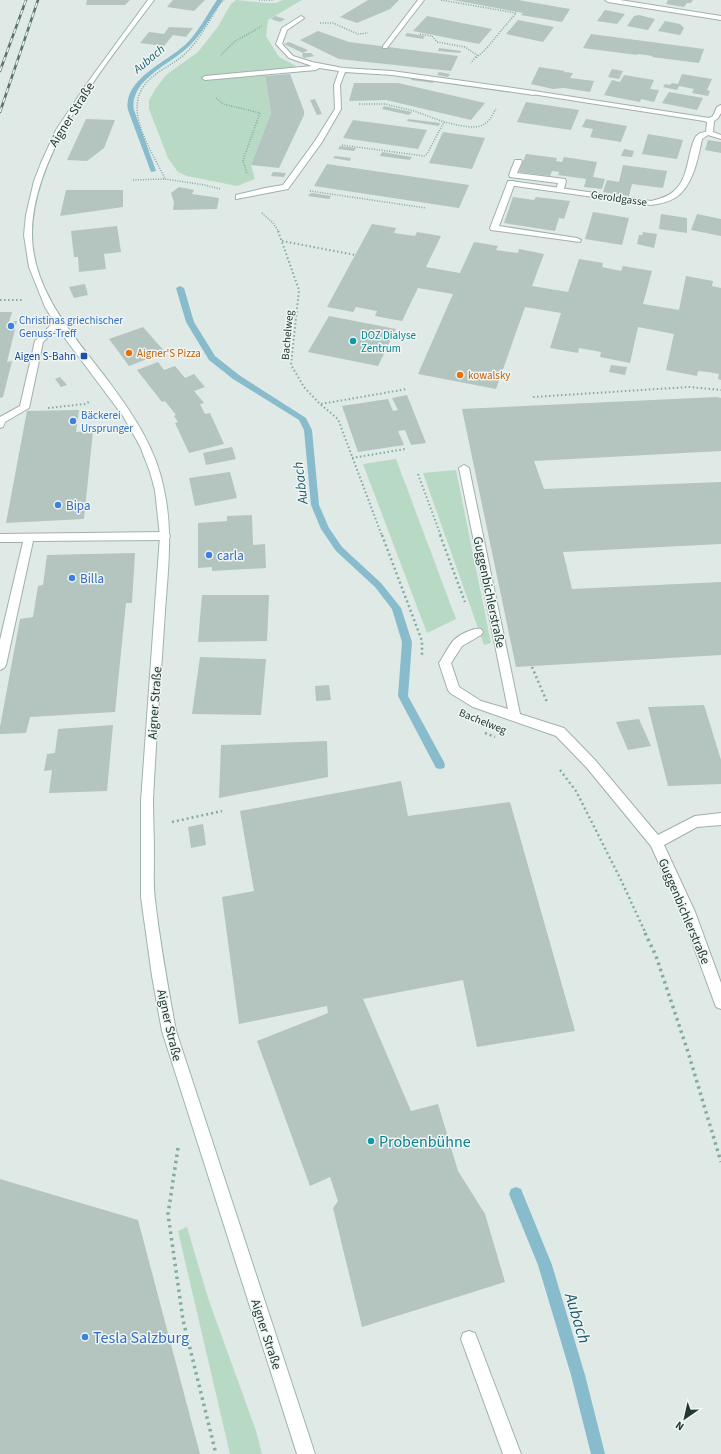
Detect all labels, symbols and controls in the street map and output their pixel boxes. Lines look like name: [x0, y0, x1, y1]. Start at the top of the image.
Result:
water label: Aubach: [129, 41, 169, 78]
street label: Aigner Straße: [45, 79, 99, 150]
street label: Geroldgasse: [590, 187, 648, 210]
street label: Bachelweg: [278, 309, 297, 361]
place label: Christinas griechischer Genuss-Treff: [19, 313, 123, 341]
marker: Christinas griechischer Genuss-Treff: [6, 321, 16, 331]
place label: DOZ Dialyse Zentrum: [361, 328, 417, 356]
marker: DOZ Dialyse Zentrum: [348, 336, 358, 346]
place label: Aigner'S Pizza: [137, 346, 201, 361]
marker: Aigner'S Pizza: [124, 348, 134, 358]
place label: Aigen S-Bahn: [15, 349, 76, 364]
marker: Aigen S-Bahn: [79, 351, 89, 361]
place label: kowalsky: [468, 368, 511, 383]
marker: kowalsky: [455, 370, 465, 380]
place label: Bäckerei Ursprunger: [81, 408, 133, 436]
marker: Bäckerei Ursprunger: [68, 416, 78, 426]
water label: Aubach: [288, 460, 314, 506]
place label: Bipa: [66, 497, 90, 515]
marker: Bipa: [53, 500, 63, 510]
street label: Guggenbichlerstraße: [468, 535, 510, 650]
place label: carla: [217, 547, 244, 565]
marker: carla: [204, 550, 214, 560]
place label: Billa: [80, 570, 104, 588]
marker: Billa: [67, 573, 77, 583]
street label: Aigner Straße: [143, 666, 167, 740]
street label: Bachelweg: [457, 705, 509, 738]
street label: Guggenbichlerstraße: [654, 856, 715, 967]
street label: Aigner Straße: [152, 988, 186, 1063]
place label: Probenbühne: [379, 1131, 471, 1153]
marker: Probenbühne: [366, 1136, 376, 1146]
water label: Aubach: [558, 1289, 596, 1347]
street label: Aigner Straße: [246, 1297, 286, 1372]
place label: Tesla Salzburg: [93, 1327, 189, 1349]
marker: Tesla Salzburg: [80, 1332, 90, 1342]
north arrow: [665, 1398, 705, 1438]
text: N: [672, 1418, 687, 1434]

